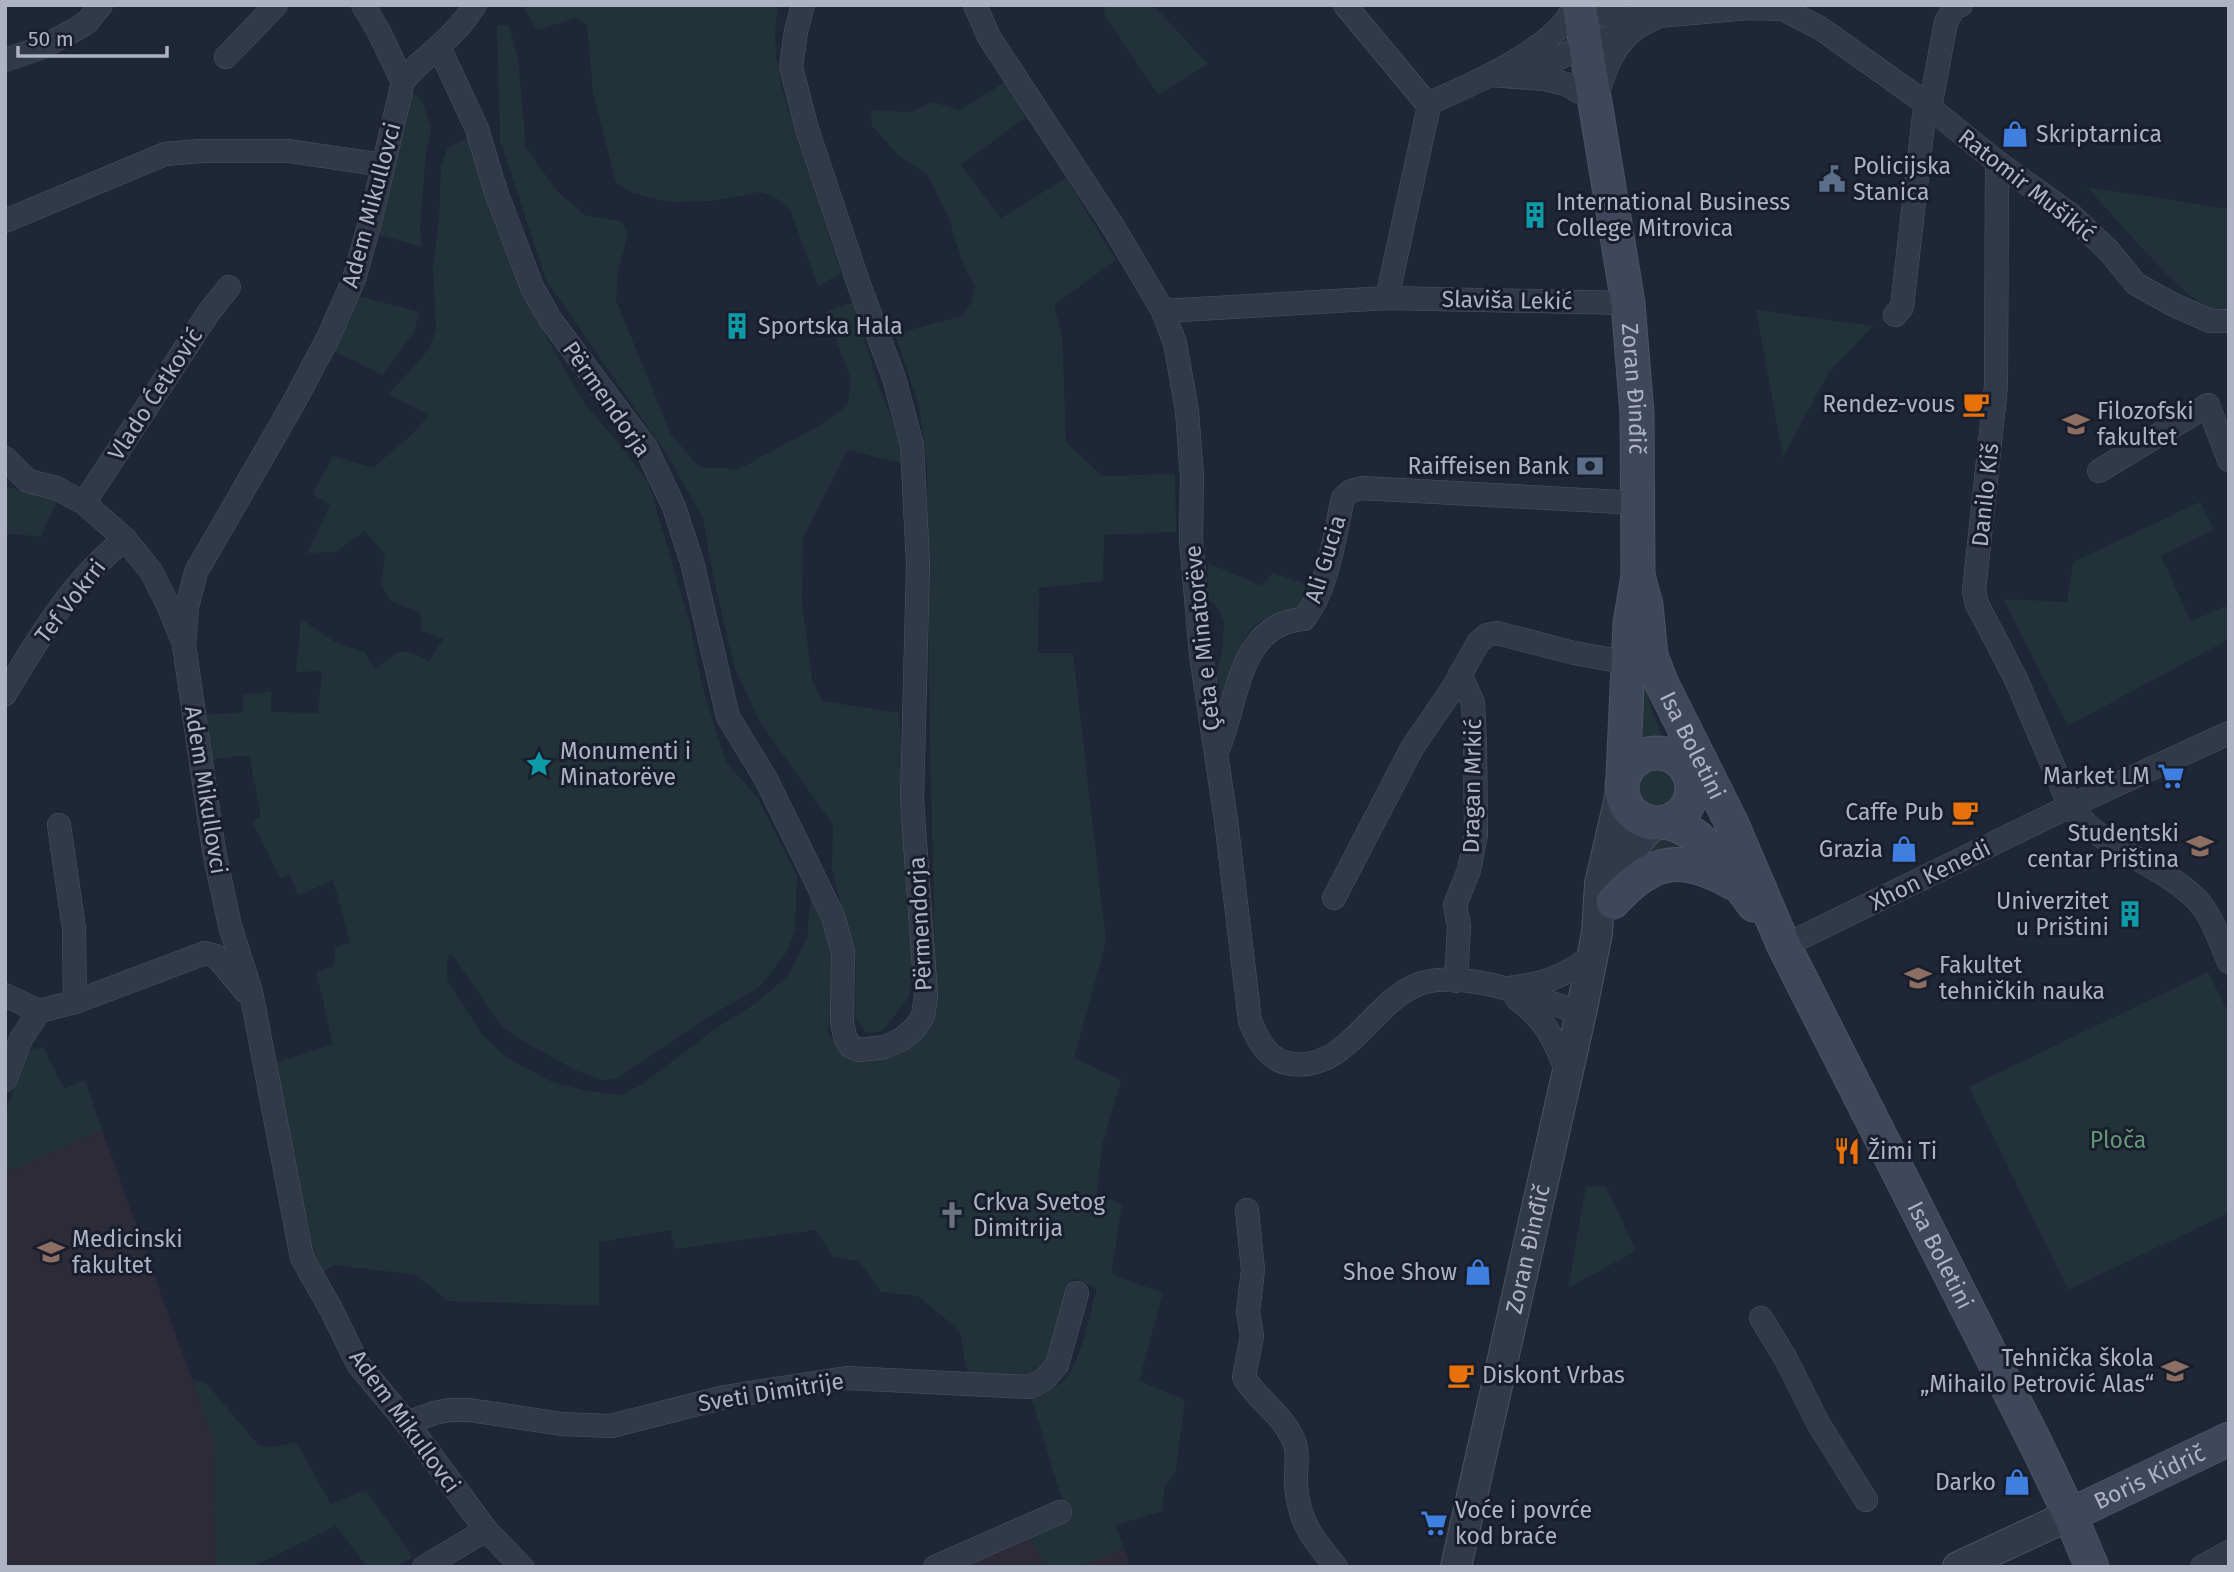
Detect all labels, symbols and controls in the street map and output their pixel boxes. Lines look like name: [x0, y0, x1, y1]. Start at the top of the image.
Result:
scale bar: [18, 14, 166, 58]
text: 50 m: [28, 26, 74, 52]
street label: Adem Mikullovci: [335, 119, 407, 291]
shop icon: Skriptarnica: [2000, 119, 2030, 149]
place label: Skriptarnica: [2036, 120, 2162, 148]
street label: Ratomir Mušikić: [1953, 123, 2101, 247]
place label: Policijska Stanica: [1853, 152, 1951, 206]
public building icon: Policijska Stanica: [1817, 164, 1847, 194]
place label: International Business College Mitrovica: [1556, 188, 1790, 242]
building icon: International Business College Mitrovica: [1520, 200, 1550, 230]
street label: Slaviša Lekić: [1441, 285, 1573, 315]
building icon: Sportska Hala: [722, 311, 752, 341]
place label: Sportska Hala: [758, 312, 903, 340]
street label: Vlado Ćetković: [101, 322, 208, 465]
street label: Zoran Đinđič: [1616, 322, 1651, 455]
street label: Përmendorja: [557, 336, 657, 462]
cafe icon: Rendez-vous: [1961, 389, 1991, 419]
place label: Rendez-vous: [1822, 390, 1955, 418]
place label: Filozofski fakultet: [2097, 397, 2194, 451]
school or university icon: Filozofski fakultet: [2061, 409, 2091, 439]
street label: Danilo Kiš: [1966, 442, 2004, 548]
bank icon: Raiffeisen Bank: [1575, 451, 1605, 481]
place label: Raiffeisen Bank: [1408, 452, 1569, 480]
street label: Ali Gucia: [1298, 512, 1352, 606]
street label: Çeta e Minatorëve: [1178, 544, 1226, 732]
street label: Tef Vokrri: [29, 554, 111, 648]
street label: Isa Boletini: [1654, 687, 1731, 804]
street label: Adem Mikullovci: [179, 704, 233, 876]
street label: Dragan Mrkić: [1457, 718, 1487, 854]
place label: Monumenti i Minatorëve: [560, 737, 691, 791]
place icon: Monumenti i Minatorëve: [524, 749, 554, 779]
supermarket icon: Market LM: [2156, 761, 2186, 791]
place label: Market LM: [2043, 762, 2150, 790]
cafe icon: Caffe Pub: [1950, 797, 1980, 827]
place label: Caffe Pub: [1845, 798, 1944, 826]
place label: Studentski centar Priština: [2027, 819, 2179, 873]
school or university icon: Studentski centar Priština: [2185, 831, 2215, 861]
street label: Xhon Kenedi: [1865, 834, 1995, 916]
shop icon: Grazia: [1889, 834, 1919, 864]
place label: Grazia: [1819, 835, 1883, 863]
street label: Përmendorja: [902, 856, 938, 992]
place label: Univerzitet u Prištini: [1996, 887, 2110, 941]
building icon: Univerzitet u Prištini: [2115, 899, 2145, 929]
place label: Fakultet tehničkih nauka: [1939, 951, 2105, 1005]
school or university icon: Fakultet tehničkih nauka: [1903, 963, 1933, 993]
park label: Ploča: [2090, 1126, 2146, 1154]
restaurant icon: Žimi Ti: [1832, 1136, 1862, 1166]
place label: Žimi Ti: [1868, 1137, 1937, 1165]
street label: Zoran Đinđič: [1500, 1182, 1556, 1316]
place label: Crkva Svetog Dimitrija: [973, 1188, 1105, 1242]
street label: Isa Boletini: [1901, 1196, 1979, 1314]
church icon: Crkva Svetog Dimitrija: [937, 1200, 967, 1230]
place label: Medicinski fakultet: [72, 1225, 183, 1279]
school or university icon: Medicinski fakultet: [36, 1237, 66, 1267]
shop icon: Shoe Show: [1463, 1257, 1493, 1287]
place label: Shoe Show: [1343, 1258, 1458, 1286]
street label: Adem Mikullovci: [344, 1344, 466, 1498]
place label: Tehnička škola „Mihailo Petrović Alas“: [1920, 1344, 2154, 1398]
school or university icon: Tehnička škola „Mihailo Petrović Alas“: [2160, 1356, 2190, 1386]
cafe icon: Diskont Vrbas: [1446, 1360, 1476, 1390]
place label: Diskont Vrbas: [1482, 1361, 1625, 1389]
street label: Sveti Dimitrije: [696, 1367, 846, 1417]
street label: Boris Kidrič: [2089, 1439, 2210, 1516]
shop icon: Darko: [2002, 1467, 2032, 1497]
place label: Darko: [1935, 1468, 1996, 1496]
place label: Voće i povrće kod braće: [1455, 1496, 1592, 1550]
supermarket icon: Voće i povrće kod braće: [1419, 1508, 1449, 1538]

